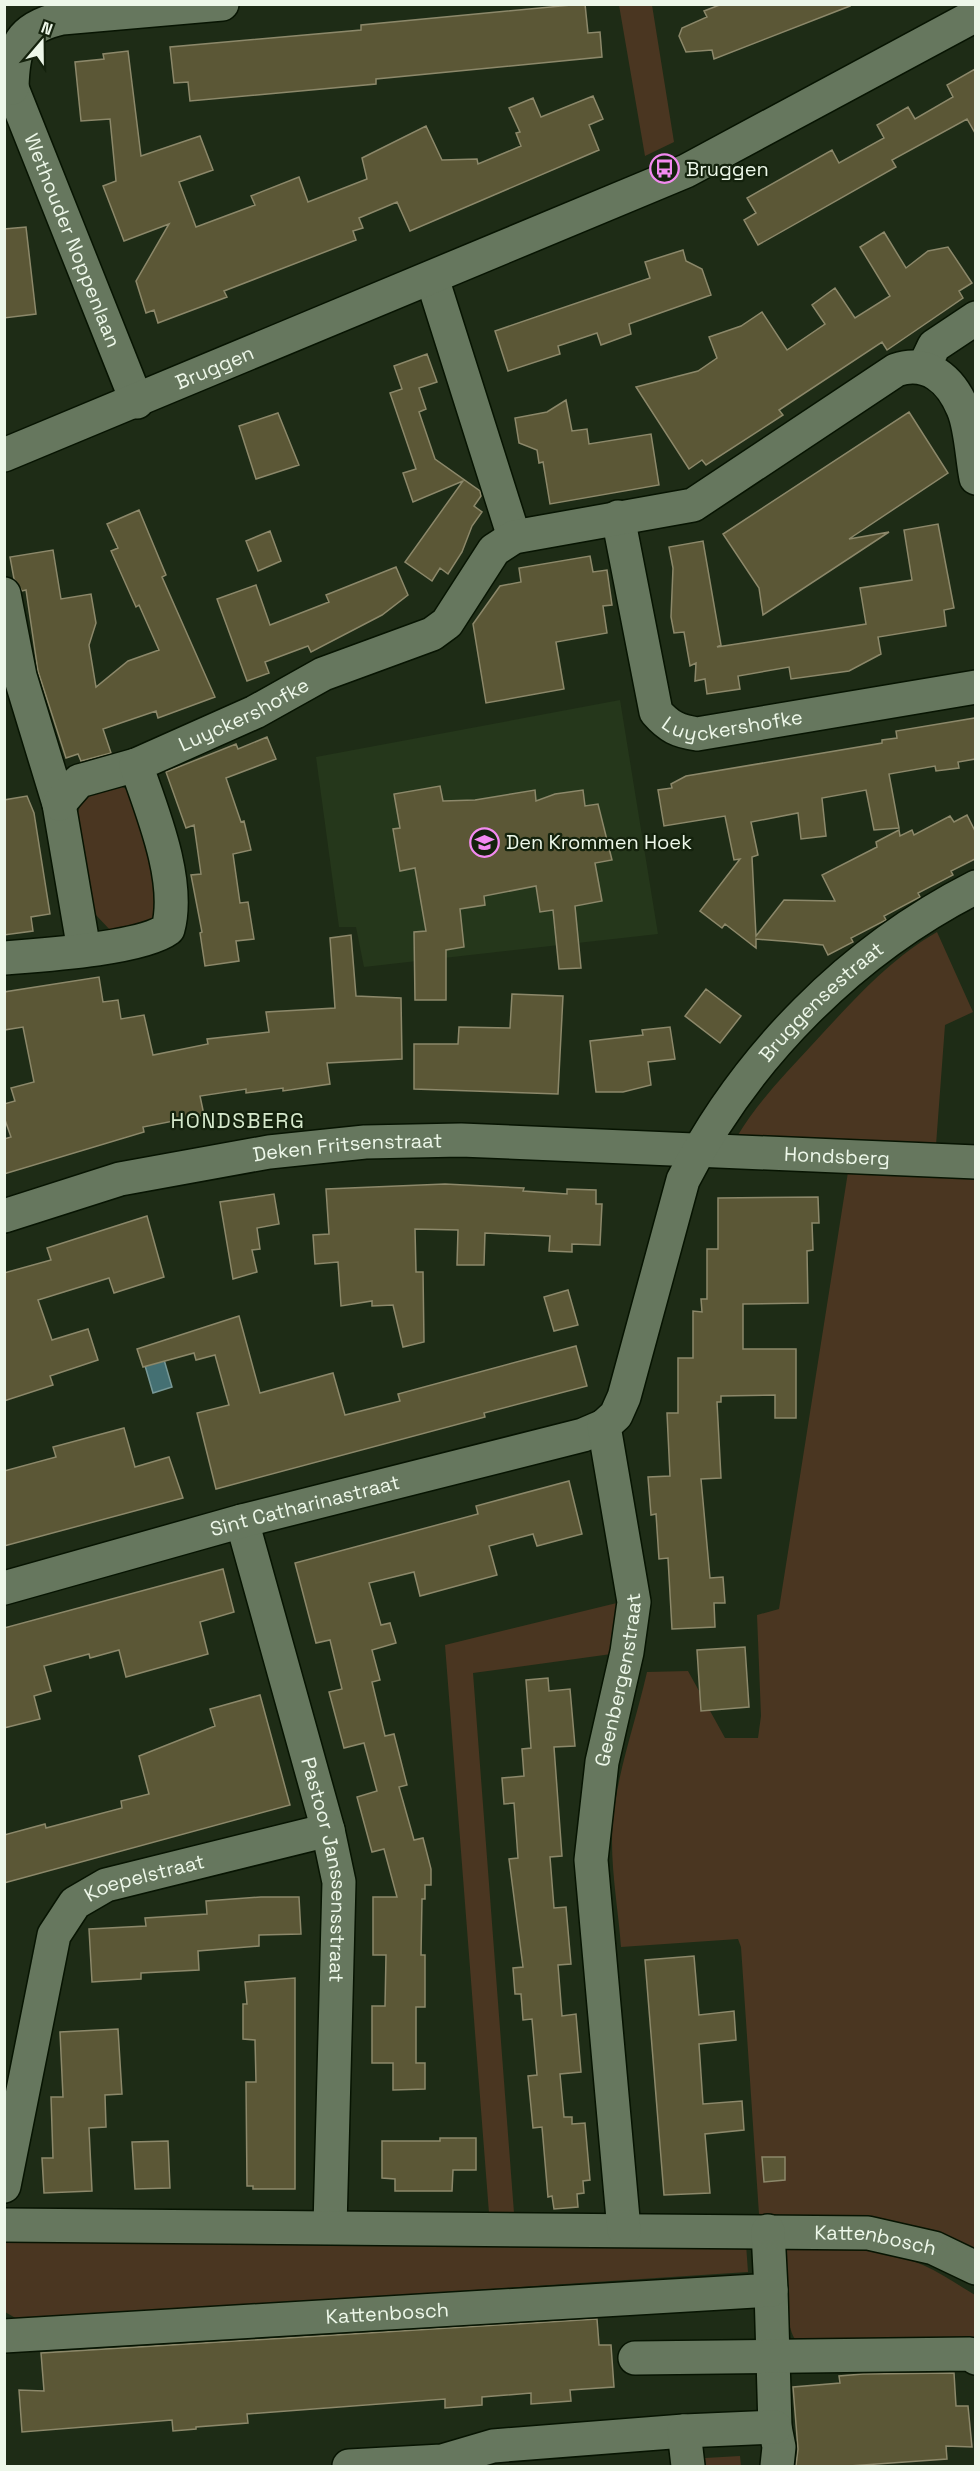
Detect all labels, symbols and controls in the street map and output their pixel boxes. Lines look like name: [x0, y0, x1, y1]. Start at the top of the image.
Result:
north arrow: [12, 12, 72, 72]
text: N: [38, 17, 56, 40]
street label: Wethouder Noppenlaan: [18, 130, 127, 351]
bus stop icon: Bruggen: [649, 153, 681, 185]
place label: Bruggen: [686, 156, 769, 182]
street label: Bruggen: [171, 339, 258, 395]
street label: Luyckershofke: [174, 671, 314, 757]
street label: Luyckershofke: [657, 703, 804, 747]
school or university icon: Den Krommen Hoek: [469, 826, 501, 858]
place label: Den Krommen Hoek: [506, 829, 692, 855]
street label: Bruggensestraat: [753, 936, 889, 1067]
district label: HONDSBERG: [171, 1107, 305, 1134]
street label: Deken Fritsenstraat: [251, 1127, 443, 1168]
street label: Hondsberg: [783, 1141, 890, 1171]
street label: Sint Catharinastraat: [207, 1469, 402, 1542]
street label: Geenbergenstraat: [588, 1591, 647, 1769]
street label: Pastoor Janssensstraat: [295, 1754, 352, 1983]
street label: Koepelstraat: [80, 1848, 207, 1908]
street label: Kattenbosch: [814, 2220, 939, 2261]
street label: Kattenbosch: [325, 2296, 450, 2330]

